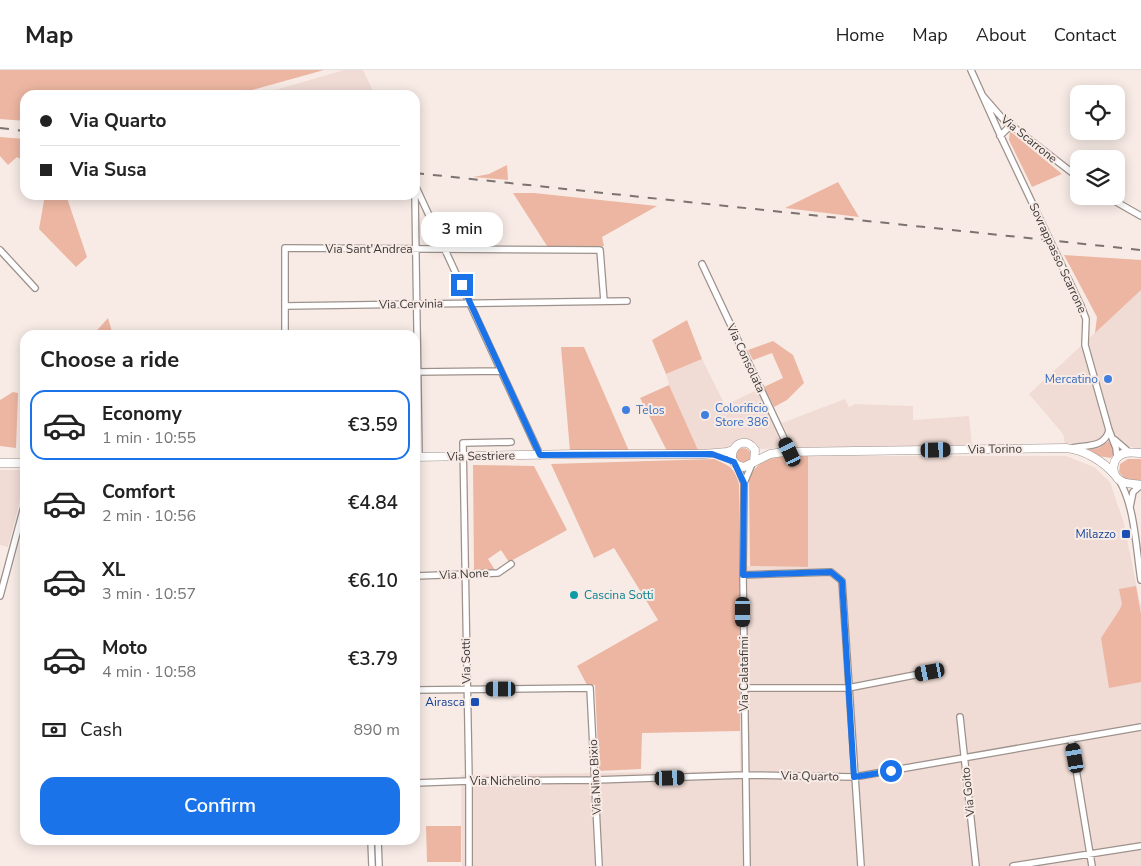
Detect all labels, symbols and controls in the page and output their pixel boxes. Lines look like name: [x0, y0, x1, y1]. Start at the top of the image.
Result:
text: Map: [25, 19, 73, 51]
text: Home: [836, 23, 884, 47]
text: Map: [912, 23, 948, 47]
text: About: [976, 23, 1026, 47]
text: Contact: [1054, 23, 1116, 47]
map controls: [1070, 85, 1125, 205]
button: locate: [1070, 85, 1125, 140]
text: Via Quarto: [70, 108, 166, 134]
street label: Via Scarrone: [997, 111, 1061, 167]
button: layers: [1070, 150, 1125, 205]
text: Via Susa: [70, 157, 147, 183]
street label: Sovrappasso Scarrone: [1025, 200, 1091, 316]
callout: 3 min: [421, 212, 503, 248]
text: 3 min: [442, 218, 482, 240]
street label: Via Sant'Andrea: [324, 241, 413, 257]
route end: [451, 274, 473, 296]
street label: Via Cervinia: [378, 295, 443, 313]
street label: Via Consolata: [723, 320, 769, 395]
text: Choose a ride: [40, 345, 179, 375]
place label: Mercatino: [1045, 371, 1098, 387]
marker: Mercatino: [1102, 373, 1114, 385]
place label: Colorificio Store 386: [715, 400, 769, 430]
text: Economy: [102, 401, 182, 427]
place label: Telos: [636, 402, 665, 418]
icon: car: [42, 403, 87, 448]
marker: Telos: [620, 404, 632, 416]
marker: Colorificio Store 386: [699, 409, 711, 421]
text: €3.59: [348, 412, 398, 438]
text: 1 min · 10:55: [102, 427, 196, 449]
car: [776, 435, 803, 469]
street label: Via Torino: [967, 441, 1022, 457]
car: [920, 442, 951, 458]
street label: Via Sestriere: [446, 447, 515, 465]
text: Comfort: [102, 479, 175, 505]
icon: car: [42, 481, 87, 526]
text: €4.84: [348, 490, 398, 516]
text: 2 min · 10:56: [102, 505, 196, 527]
place label: Milazzo: [1075, 526, 1116, 542]
marker: Milazzo: [1120, 528, 1132, 540]
text: XL: [102, 557, 125, 583]
icon: car: [42, 559, 87, 604]
street label: Via None: [438, 565, 489, 583]
text: €6.10: [348, 568, 398, 594]
text: 3 min · 10:57: [102, 583, 196, 605]
place label: Cascina Sotti: [584, 587, 654, 603]
marker: Cascina Sotti: [568, 589, 580, 601]
car: [735, 597, 750, 627]
text: Moto: [102, 635, 148, 661]
icon: car: [42, 637, 87, 682]
street label: Via Calatafimi: [736, 637, 752, 712]
street label: Via Sotti: [458, 638, 474, 685]
text: €3.79: [348, 646, 398, 672]
text: 4 min · 10:58: [102, 661, 196, 683]
car: [913, 662, 946, 682]
car: [486, 682, 516, 697]
place label: Airasca: [425, 694, 465, 710]
marker: Airasca: [469, 696, 481, 708]
icon: cash: [40, 716, 68, 744]
text: Cash: [80, 717, 122, 743]
text: 890 m: [353, 719, 400, 741]
street label: Via Nino Bixio: [585, 739, 605, 816]
car: [1065, 742, 1084, 774]
route start: [880, 760, 902, 782]
street label: Via Goito: [957, 766, 979, 818]
street label: Via Quarto: [780, 767, 840, 785]
car: [654, 770, 685, 786]
street label: Via Nichelino: [469, 773, 541, 789]
button: Confirm: [40, 777, 400, 835]

